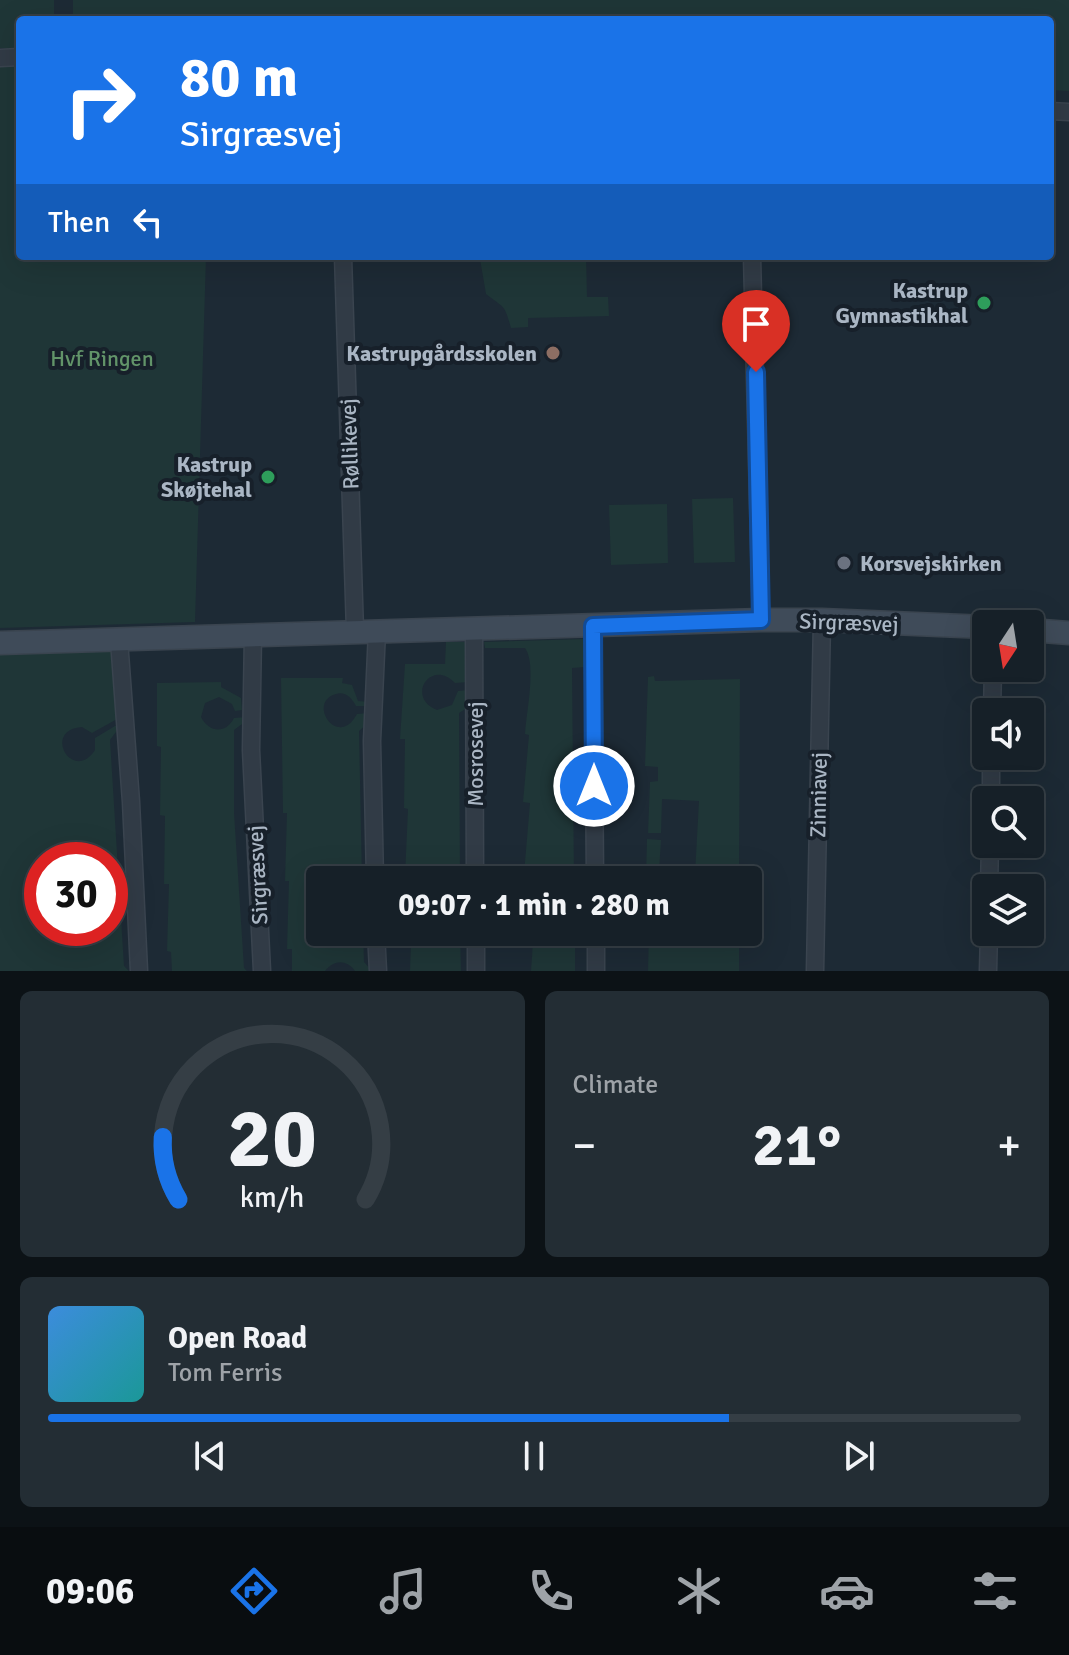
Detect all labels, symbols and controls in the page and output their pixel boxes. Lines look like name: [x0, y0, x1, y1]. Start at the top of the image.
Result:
text: 80 m: [180, 43, 298, 112]
icon: right: [48, 48, 152, 152]
text: Sirgræsvej: [180, 112, 342, 157]
icon: left: [126, 200, 170, 244]
text: Then: [48, 204, 110, 241]
place label: Kastrup Gymnastikhal: [836, 277, 968, 329]
pin: [722, 290, 790, 372]
marker: Kastrup Gymnastikhal: [975, 294, 993, 312]
icon: arrive: [734, 302, 778, 346]
place label: Kastrupgårdsskolen: [346, 340, 537, 367]
marker: Kastrupgårdsskolen: [544, 344, 562, 362]
park label: Hvf Ringen: [50, 345, 154, 372]
street label: Røllikevej: [334, 398, 365, 490]
place label: Kastrup Skøjtehal: [161, 451, 252, 503]
marker: Kastrup Skøjtehal: [259, 468, 277, 486]
place label: Korsvejskirken: [860, 550, 1002, 577]
marker: Korsvejskirken: [835, 554, 853, 572]
street label: Sirgræsvej: [799, 607, 899, 638]
north arrow: [972, 610, 1044, 682]
map controls: [972, 610, 1044, 946]
button: sound: [972, 698, 1044, 770]
street label: Mosrosevej: [462, 701, 489, 807]
position arrow: [552, 744, 636, 828]
street label: Zinniavej: [804, 752, 833, 838]
button: search: [972, 786, 1044, 858]
street label: Sirgræsvej: [241, 825, 274, 925]
speed limit sign: 30: [24, 842, 128, 946]
button: layers: [972, 874, 1044, 946]
text: 09:07 · 1 min · 280 m: [398, 887, 670, 924]
text: Climate: [573, 1069, 658, 1101]
text: 20: [227, 1088, 317, 1190]
text: 21°: [752, 1109, 841, 1183]
text: −: [573, 1119, 596, 1173]
text: +: [997, 1119, 1021, 1173]
text: km/h: [240, 1180, 305, 1215]
text: Open Road: [168, 1320, 307, 1357]
text: Tom Ferris: [168, 1357, 282, 1389]
icon: previous: [188, 1434, 232, 1478]
icon: pause: [512, 1434, 556, 1478]
icon: next: [837, 1434, 881, 1478]
icon: directions: [226, 1563, 282, 1619]
icon: music: [375, 1563, 431, 1619]
icon: phone: [523, 1563, 579, 1619]
icon: climate: [671, 1563, 727, 1619]
icon: car: [819, 1563, 875, 1619]
icon: filters: [967, 1563, 1023, 1619]
text: 09:06: [46, 1569, 134, 1614]

